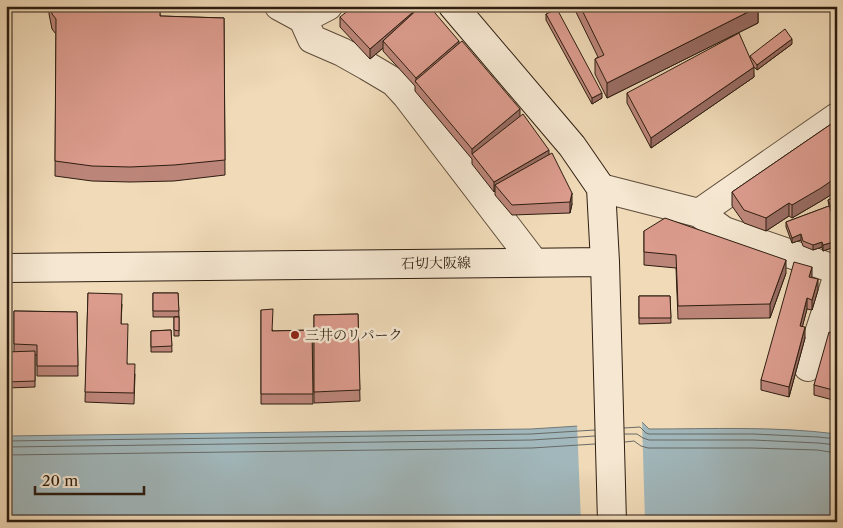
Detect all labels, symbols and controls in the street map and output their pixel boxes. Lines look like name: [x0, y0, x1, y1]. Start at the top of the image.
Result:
street label: 石切大阪線: [401, 253, 471, 273]
place label: 三井のリパーク: [305, 326, 403, 344]
marker: 三井のリパーク: [289, 329, 301, 341]
scale bar: [35, 463, 144, 495]
text: 20 m: [42, 471, 78, 490]

